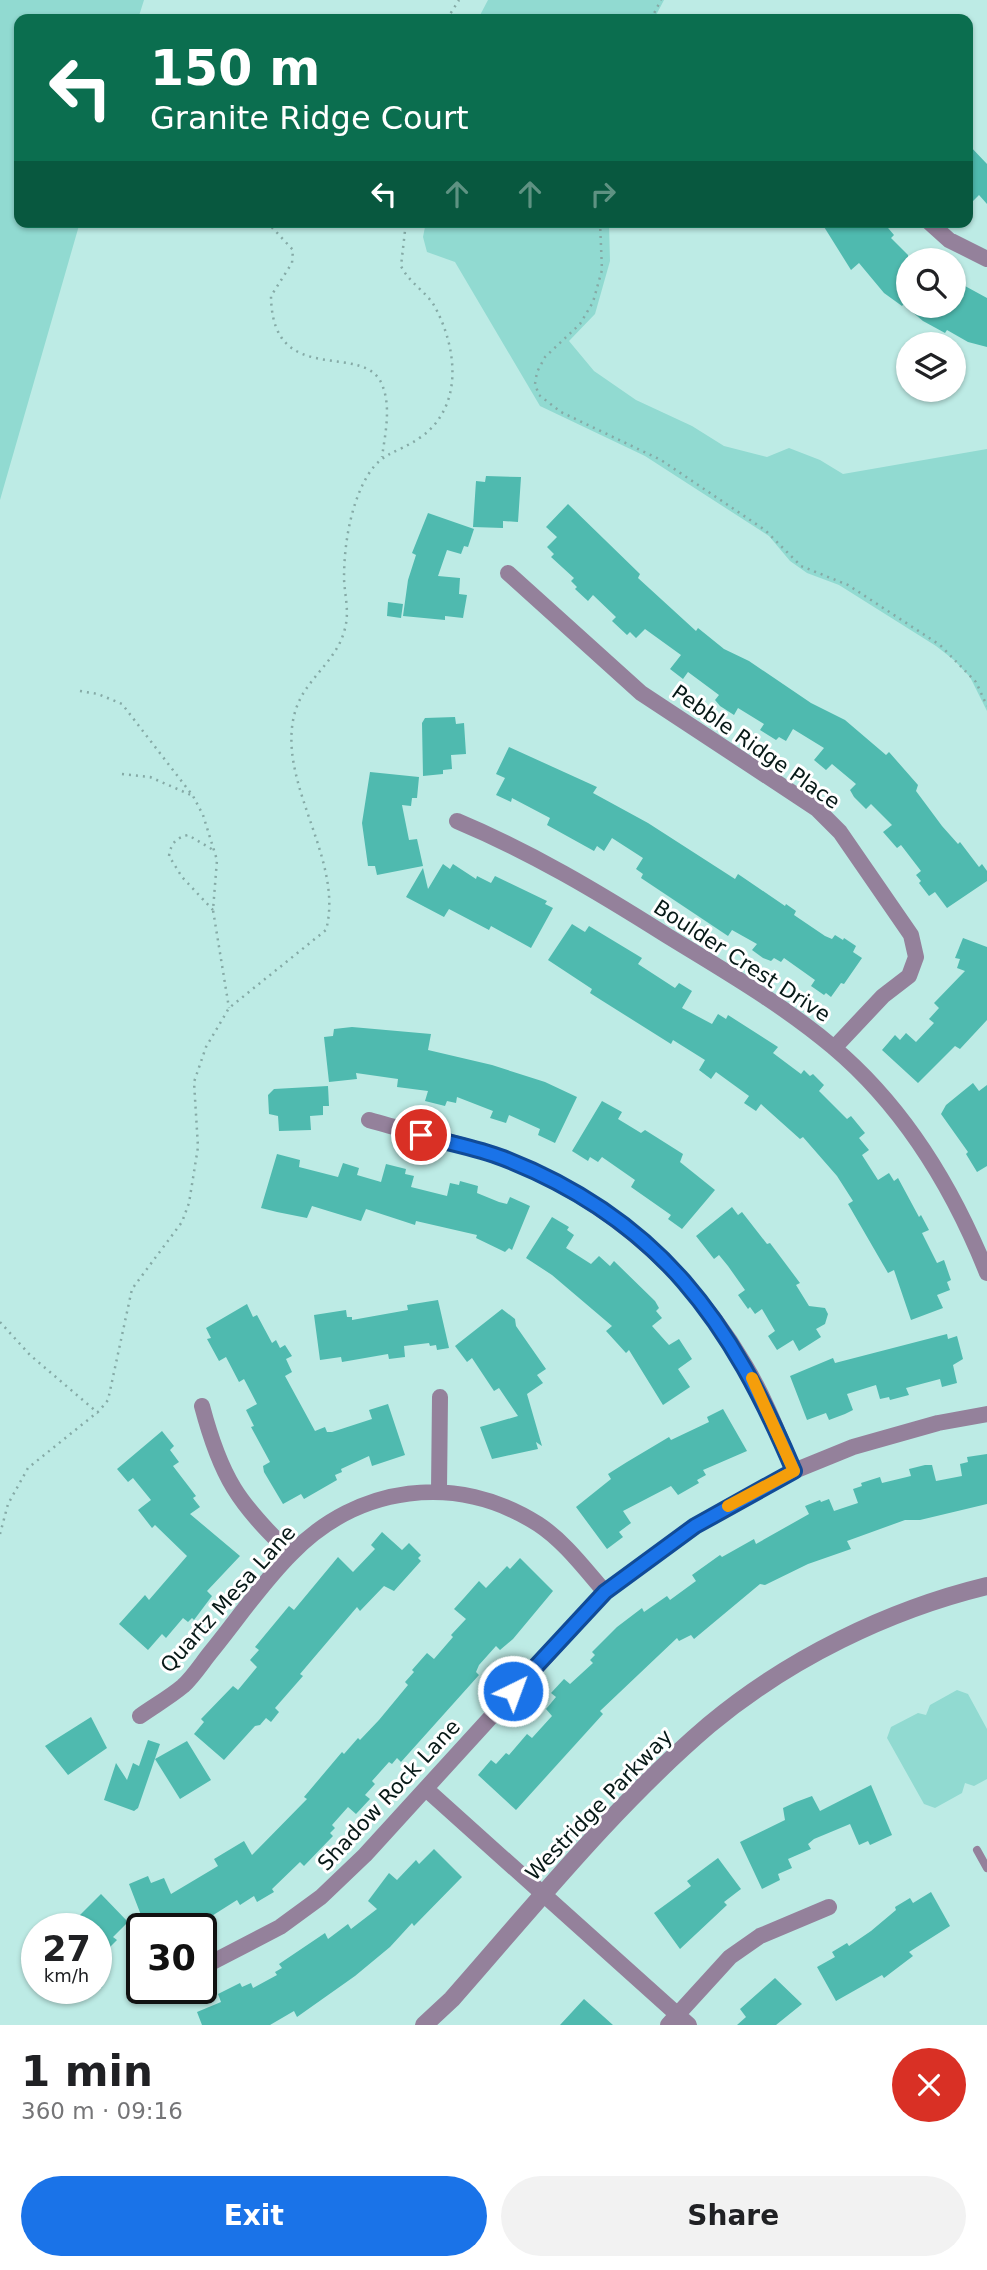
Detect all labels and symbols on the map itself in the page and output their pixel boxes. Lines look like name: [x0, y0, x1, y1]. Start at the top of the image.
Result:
street label: Pebble Ridge Place: [667, 680, 845, 814]
street label: Boulder Crest Drive: [649, 895, 835, 1027]
pin: [391, 1105, 451, 1165]
street label: Quartz Mesa Lane: [156, 1521, 300, 1677]
position arrow: [476, 1654, 550, 1728]
street label: Shadow Rock Lane: [313, 1715, 465, 1875]
street label: Westridge Parkway: [521, 1725, 677, 1885]
speed limit sign: 30: [126, 1913, 217, 2004]

